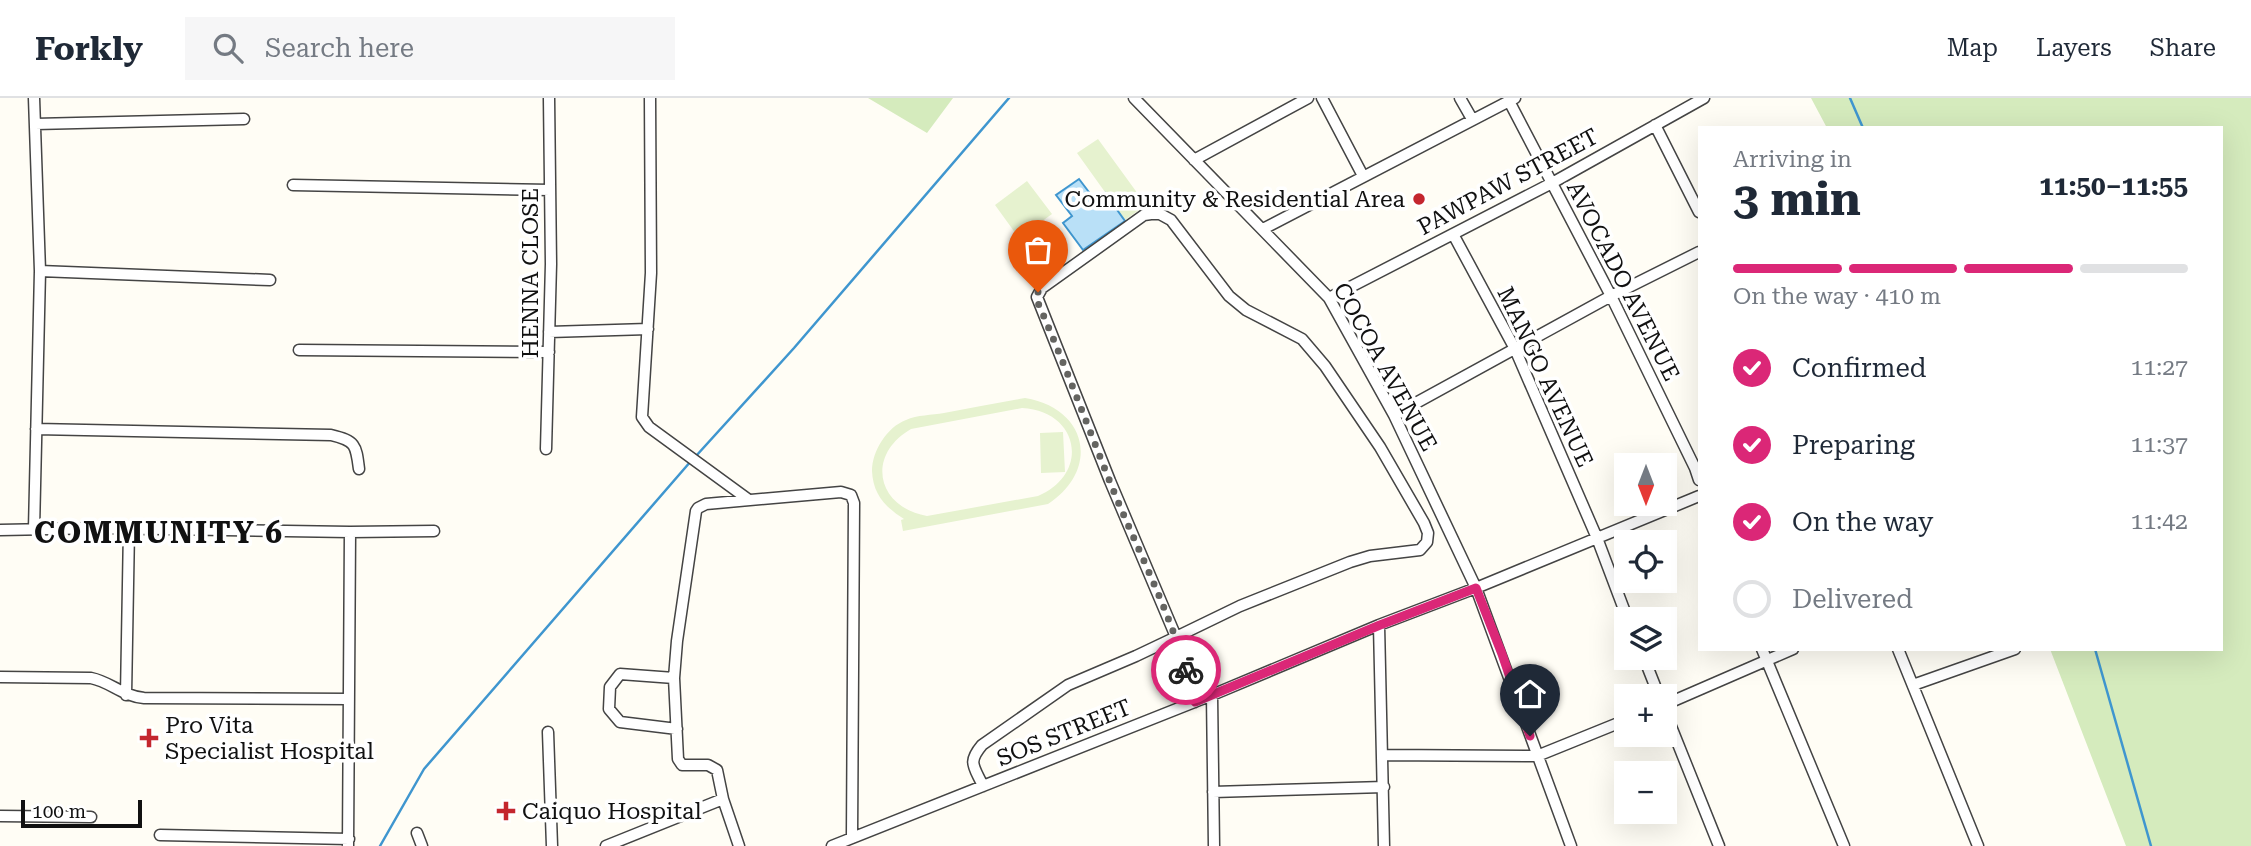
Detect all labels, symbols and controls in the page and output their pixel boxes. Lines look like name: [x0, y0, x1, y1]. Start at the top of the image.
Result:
search box: [185, 17, 675, 80]
text: Forkly: [35, 29, 143, 68]
icon: search: [209, 29, 247, 67]
text: Search here: [265, 33, 414, 63]
text: Map: [1947, 34, 1998, 62]
text: Layers: [2036, 34, 2112, 62]
text: Share: [2150, 34, 2216, 62]
street label: PAWPAW STREET: [1413, 123, 1603, 241]
text: Arriving in: [1733, 146, 1852, 173]
text: 11:50–11:55: [2039, 171, 2188, 201]
text: 3 min: [1733, 172, 1861, 226]
street label: AVOCADO AVENUE: [1561, 177, 1685, 385]
place label: Community & Residential Area: [1065, 186, 1406, 213]
street label: HENNA CLOSE: [517, 188, 544, 358]
marker: Community & Residential Area: [1411, 191, 1427, 207]
pin: [1008, 220, 1068, 292]
icon: bag: [1019, 231, 1057, 269]
street label: COCOA AVENUE: [1328, 278, 1442, 456]
street label: MANGO AVENUE: [1491, 283, 1599, 471]
text: On the way · 410 m: [1733, 283, 1941, 310]
icon: check: [1733, 349, 1771, 387]
text: Confirmed: [1792, 353, 1927, 383]
text: 11:27: [2131, 354, 2188, 381]
icon: check: [1733, 426, 1771, 464]
text: Preparing: [1792, 430, 1915, 460]
text: 11:37: [2131, 431, 2188, 458]
north arrow: [1614, 453, 1676, 516]
map controls: [1614, 453, 1677, 824]
icon: check: [1733, 503, 1771, 541]
text: On the way: [1792, 507, 1933, 537]
text: 11:42: [2131, 508, 2188, 535]
district label: COMMUNITY 6: [34, 515, 284, 550]
button: locate: [1614, 530, 1677, 593]
text: Delivered: [1792, 584, 1913, 614]
button: layers: [1614, 607, 1677, 670]
courier: [1151, 635, 1221, 705]
icon: bike: [1167, 651, 1205, 689]
pin: [1500, 664, 1560, 736]
icon: home: [1511, 675, 1549, 713]
button: +: [1614, 684, 1677, 747]
street label: SOS STREET: [993, 694, 1135, 772]
place label: Pro Vita Specialist Hospital: [165, 712, 374, 765]
marker: Pro Vita Specialist Hospital: [139, 728, 159, 748]
button: −: [1614, 761, 1677, 824]
scale bar: [21, 797, 142, 829]
place label: Caiquo Hospital: [522, 798, 702, 825]
text: 100 m: [32, 800, 86, 823]
marker: Caiquo Hospital: [496, 801, 516, 821]

